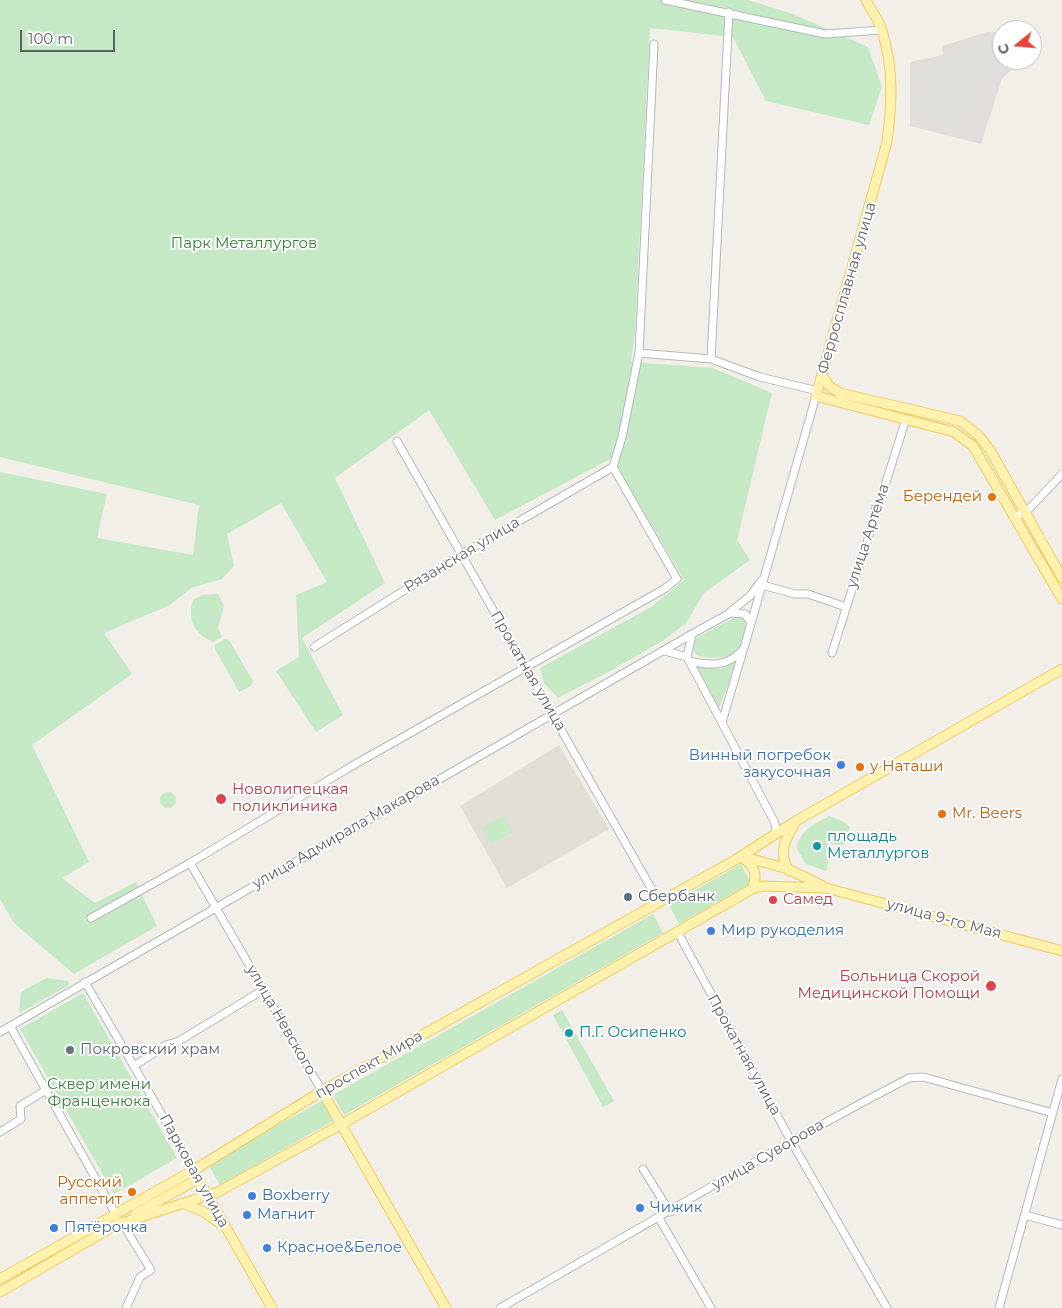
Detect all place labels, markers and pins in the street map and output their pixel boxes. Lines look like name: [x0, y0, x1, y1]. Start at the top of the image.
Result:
place label: Берендей: [903, 488, 982, 506]
marker: Берендей: [986, 491, 998, 503]
place label: Винный погребок закусочная: [689, 747, 831, 782]
place label: у Наташи: [870, 758, 943, 776]
marker: Винный погребок закусочная: [835, 759, 847, 771]
marker: у Наташи: [854, 761, 866, 773]
place label: Новолипецкая поликлиника: [232, 781, 348, 816]
marker: Новолипецкая поликлиника: [214, 792, 228, 806]
place label: Mr. Beers: [952, 805, 1022, 823]
marker: Mr. Beers: [936, 808, 948, 820]
place label: площадь Металлургов: [827, 828, 929, 863]
marker: площадь Металлургов: [811, 840, 823, 852]
place label: Сбербанк: [638, 888, 715, 906]
marker: Сбербанк: [622, 891, 634, 903]
place label: Самед: [783, 891, 833, 909]
marker: Самед: [767, 894, 779, 906]
place label: Мир рукоделия: [721, 922, 844, 940]
marker: Мир рукоделия: [705, 925, 717, 937]
place label: Больница Скорой Медицинской Помощи: [797, 968, 980, 1003]
marker: Больница Скорой Медицинской Помощи: [984, 979, 998, 993]
place label: П.Г. Осипенко: [579, 1024, 687, 1042]
marker: П.Г. Осипенко: [563, 1027, 575, 1039]
place label: Покровский храм: [80, 1041, 220, 1059]
marker: Покровский храм: [64, 1044, 76, 1056]
place label: Русский аппетит: [57, 1174, 122, 1209]
marker: Русский аппетит: [126, 1186, 138, 1198]
place label: Boxberry: [262, 1187, 330, 1205]
marker: Boxberry: [246, 1190, 258, 1202]
place label: Чижик: [650, 1199, 702, 1217]
marker: Чижик: [634, 1202, 646, 1214]
place label: Магнит: [257, 1206, 315, 1224]
marker: Магнит: [241, 1209, 253, 1221]
place label: Пятёрочка: [64, 1219, 148, 1237]
marker: Пятёрочка: [48, 1222, 60, 1234]
place label: Красное&Белое: [277, 1239, 402, 1257]
marker: Красное&Белое: [261, 1242, 273, 1254]

